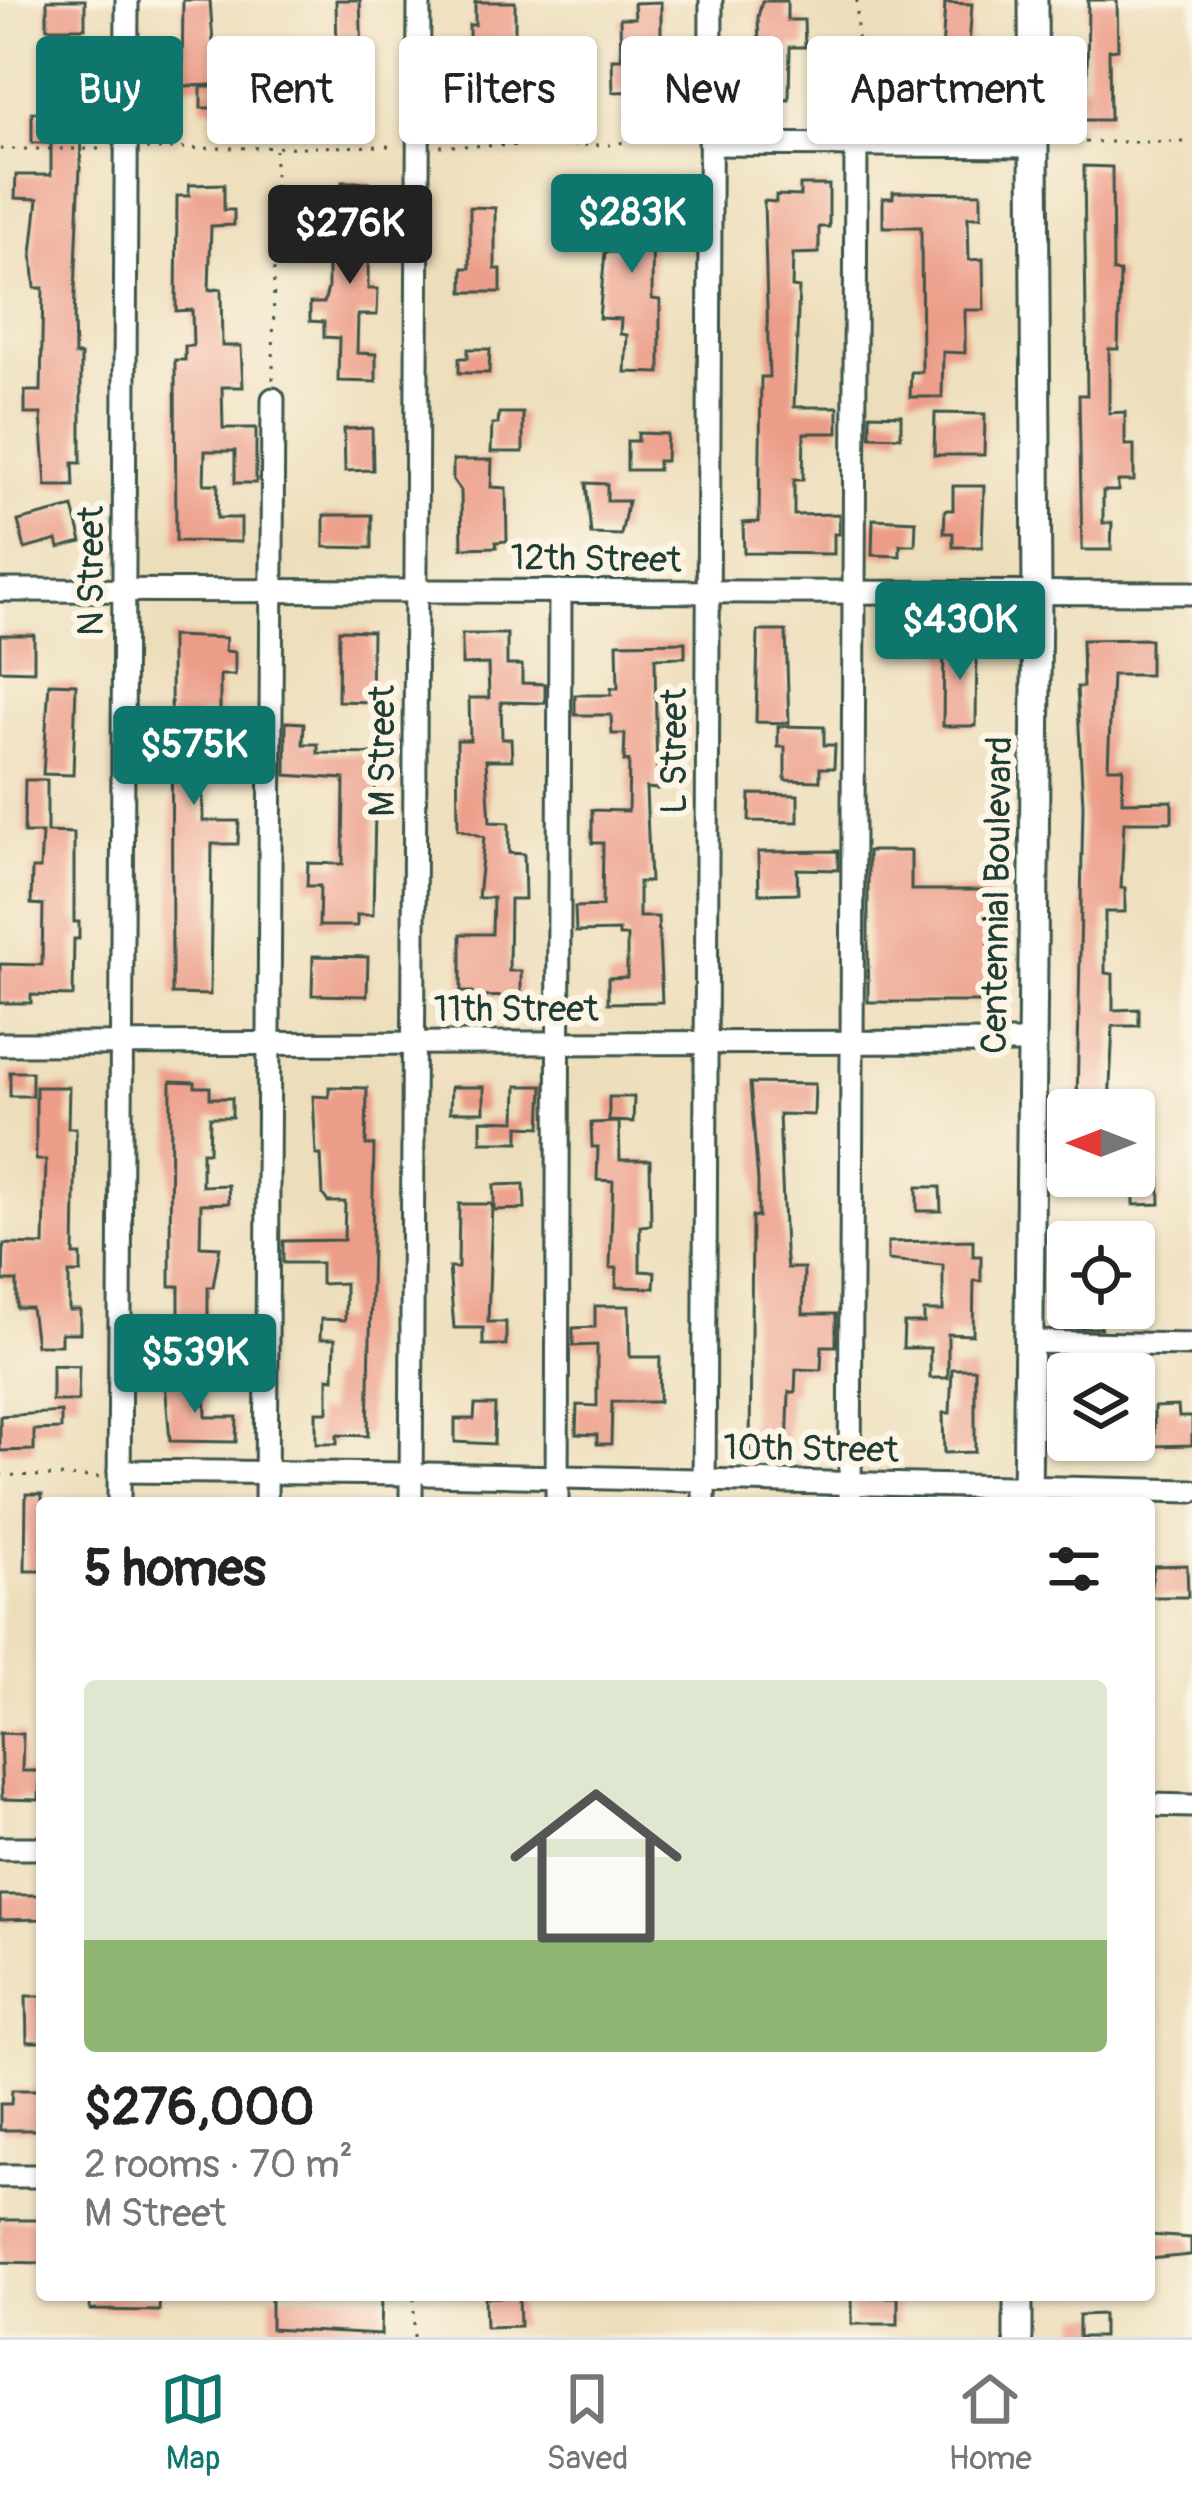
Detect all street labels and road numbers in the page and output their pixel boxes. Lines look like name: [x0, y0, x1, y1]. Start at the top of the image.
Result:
street label: N Street: [69, 506, 114, 636]
street label: 12th Street: [510, 535, 682, 583]
street label: M Street: [360, 685, 405, 817]
street label: L Street: [652, 688, 697, 814]
street label: Centennial Boulevard: [972, 736, 1022, 1054]
street label: 11th Street: [434, 987, 599, 1032]
street label: 10th Street: [723, 1425, 900, 1473]

